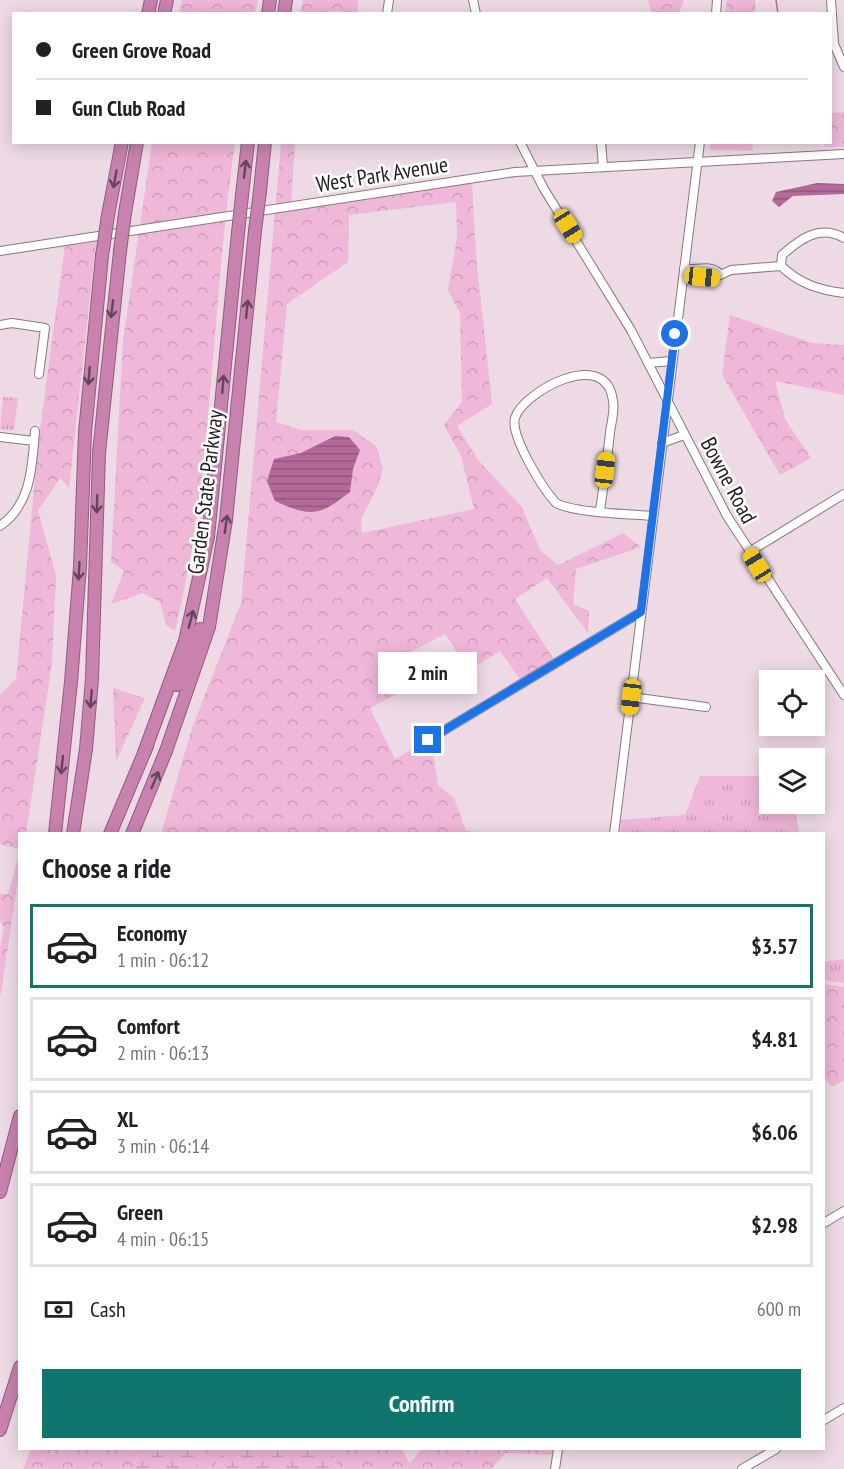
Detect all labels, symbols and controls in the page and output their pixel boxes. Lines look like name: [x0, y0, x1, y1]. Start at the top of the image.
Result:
text: Green Grove Road: [72, 36, 211, 64]
text: Gun Club Road: [72, 94, 185, 122]
street label: West Park Avenue: [314, 150, 450, 198]
one-way arrow: [240, 159, 251, 179]
one-way arrow: [109, 168, 120, 188]
car: [551, 206, 585, 246]
car: [683, 266, 721, 288]
one-way arrow: [107, 299, 118, 319]
one-way arrow: [242, 300, 253, 320]
route start: [661, 320, 688, 347]
one-way arrow: [83, 366, 94, 386]
one-way arrow: [218, 375, 229, 395]
street label: Garden State Parkway: [181, 408, 229, 576]
street label: Bowne Road: [695, 432, 763, 528]
car: [594, 451, 616, 489]
one-way arrow: [92, 493, 103, 513]
one-way arrow: [220, 515, 231, 535]
car: [740, 545, 774, 585]
one-way arrow: [74, 561, 85, 581]
one-way arrow: [185, 609, 197, 628]
callout: 2 min: [378, 653, 478, 695]
text: 2 min: [407, 660, 448, 686]
map controls: [759, 670, 825, 814]
button: locate: [759, 670, 825, 736]
car: [620, 678, 642, 716]
one-way arrow: [85, 688, 96, 708]
route end: [414, 726, 441, 753]
button: layers: [759, 748, 825, 814]
one-way arrow: [56, 755, 67, 775]
one-way arrow: [150, 771, 161, 789]
text: Choose a ride: [42, 851, 171, 885]
icon: car: [45, 919, 99, 973]
text: Economy: [117, 919, 187, 947]
text: $3.57: [751, 932, 798, 960]
text: 1 min · 06:12: [117, 947, 209, 973]
icon: car: [45, 1012, 99, 1066]
text: Comfort: [117, 1012, 180, 1040]
text: $4.81: [751, 1025, 798, 1053]
text: 2 min · 06:13: [117, 1040, 209, 1066]
icon: car: [45, 1105, 99, 1159]
text: XL: [117, 1105, 138, 1133]
text: $6.06: [751, 1118, 798, 1146]
text: 3 min · 06:14: [117, 1133, 209, 1159]
icon: car: [45, 1198, 99, 1252]
text: Green: [117, 1198, 163, 1226]
text: $2.98: [751, 1211, 798, 1239]
text: 4 min · 06:15: [117, 1226, 209, 1252]
icon: cash: [42, 1293, 75, 1326]
text: Cash: [90, 1295, 126, 1323]
text: 600 m: [757, 1296, 801, 1322]
button: Confirm: [42, 1369, 801, 1438]

